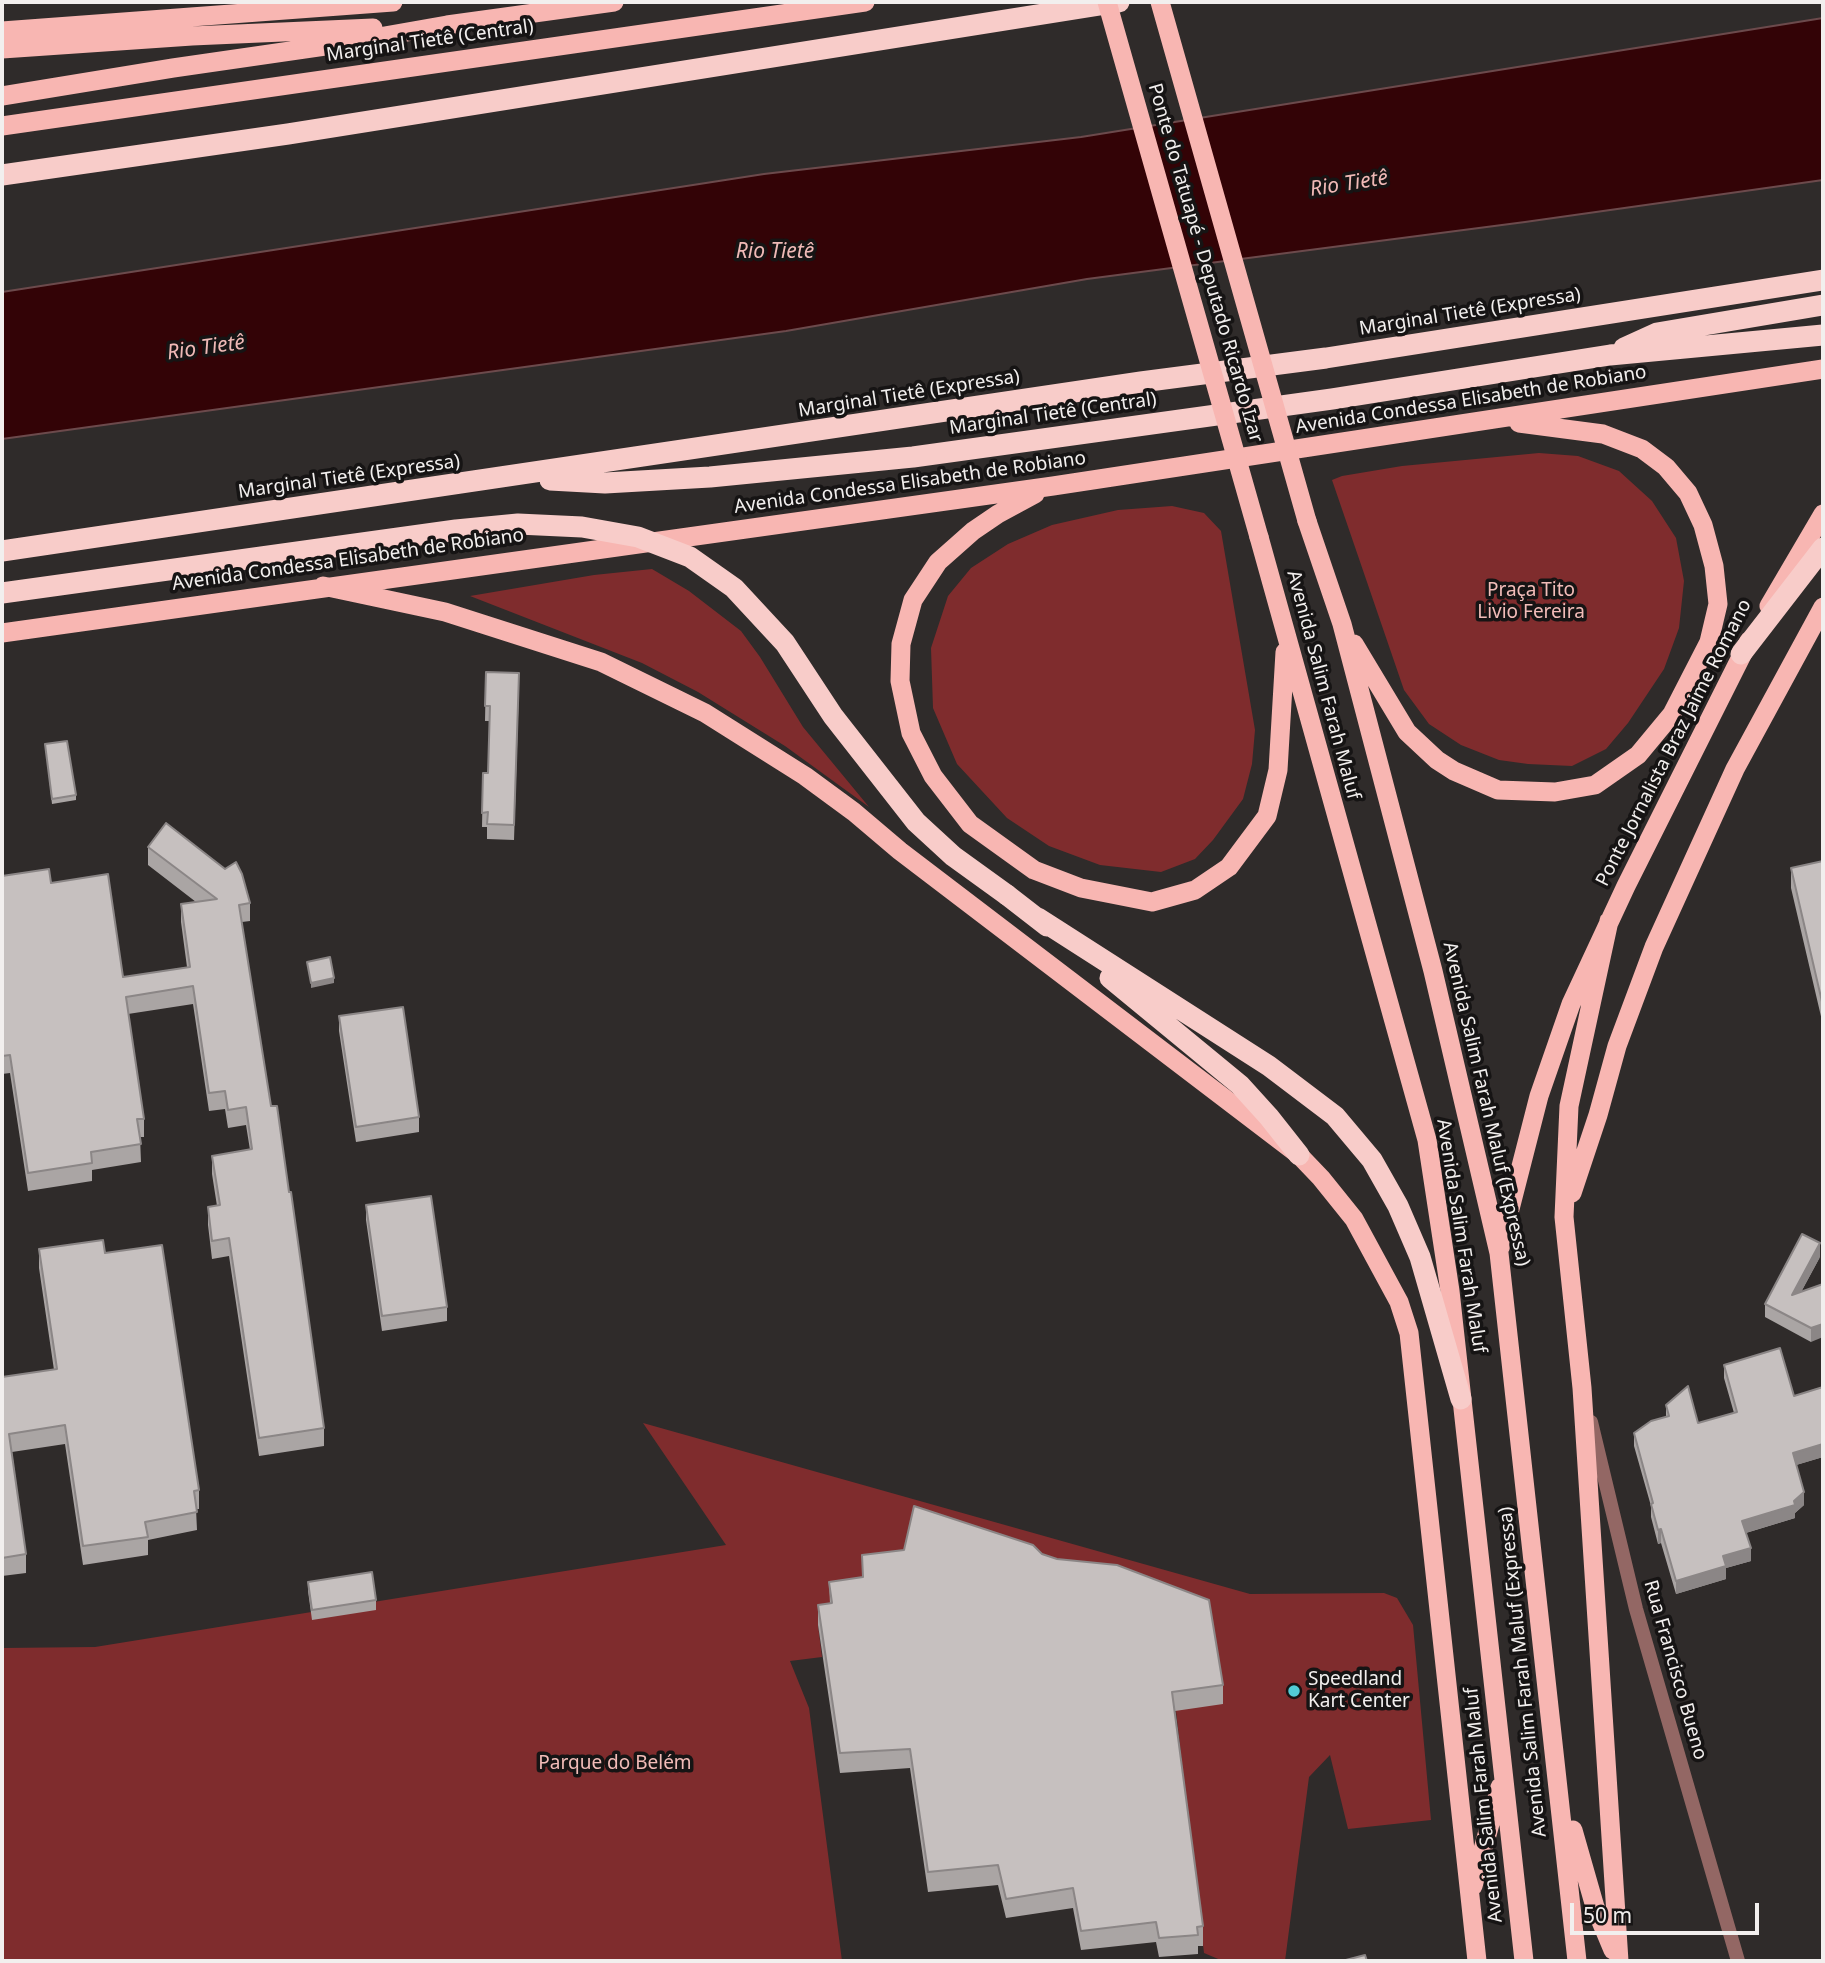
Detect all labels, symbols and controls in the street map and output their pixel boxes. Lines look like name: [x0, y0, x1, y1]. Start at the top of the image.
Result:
street label: Marginal Tietê (Central): [325, 15, 535, 67]
street label: Ponte do Tatuapé - Deputado Ricardo Izar: [1143, 81, 1267, 445]
water label: Rio Tietê: [1308, 165, 1390, 203]
water label: Rio Tietê: [736, 239, 814, 265]
street label: Marginal Tietê (Expressa): [1358, 283, 1582, 341]
water label: Rio Tietê: [165, 330, 247, 366]
street label: Avenida Condessa Elisabeth de Robiano: [1294, 361, 1648, 439]
street label: Marginal Tietê (Expressa): [797, 365, 1021, 423]
street label: Marginal Tietê (Central): [948, 388, 1158, 440]
street label: Avenida Condessa Elisabeth de Robiano: [733, 447, 1087, 519]
street label: Marginal Tietê (Expressa): [237, 450, 461, 504]
street label: Avenida Condessa Elisabeth de Robiano: [171, 524, 525, 596]
street label: Avenida Salim Farah Maluf: [1281, 568, 1365, 802]
park label: Praça Tito Livio Fereira: [1477, 580, 1585, 624]
street label: Ponte Jornalista Braz Jaime Romano: [1591, 596, 1757, 890]
street label: Avenida Salim Farah Maluf (Expressa): [1438, 940, 1534, 1268]
street label: Avenida Salim Farah Maluf: [1431, 1117, 1491, 1355]
street label: Avenida Salim Farah Maluf (Expressa): [1494, 1506, 1552, 1838]
street label: Rua Francisco Bueno: [1638, 1578, 1712, 1762]
place label: Speedland Kart Center: [1308, 1669, 1410, 1713]
marker: Speedland Kart Center: [1286, 1683, 1302, 1699]
street label: Avenida Salim Farah Maluf: [1460, 1686, 1508, 1924]
park label: Parque do Belém: [538, 1753, 692, 1775]
scale bar: [1573, 1890, 1762, 1934]
text: 50 m: [1583, 1901, 1632, 1929]

